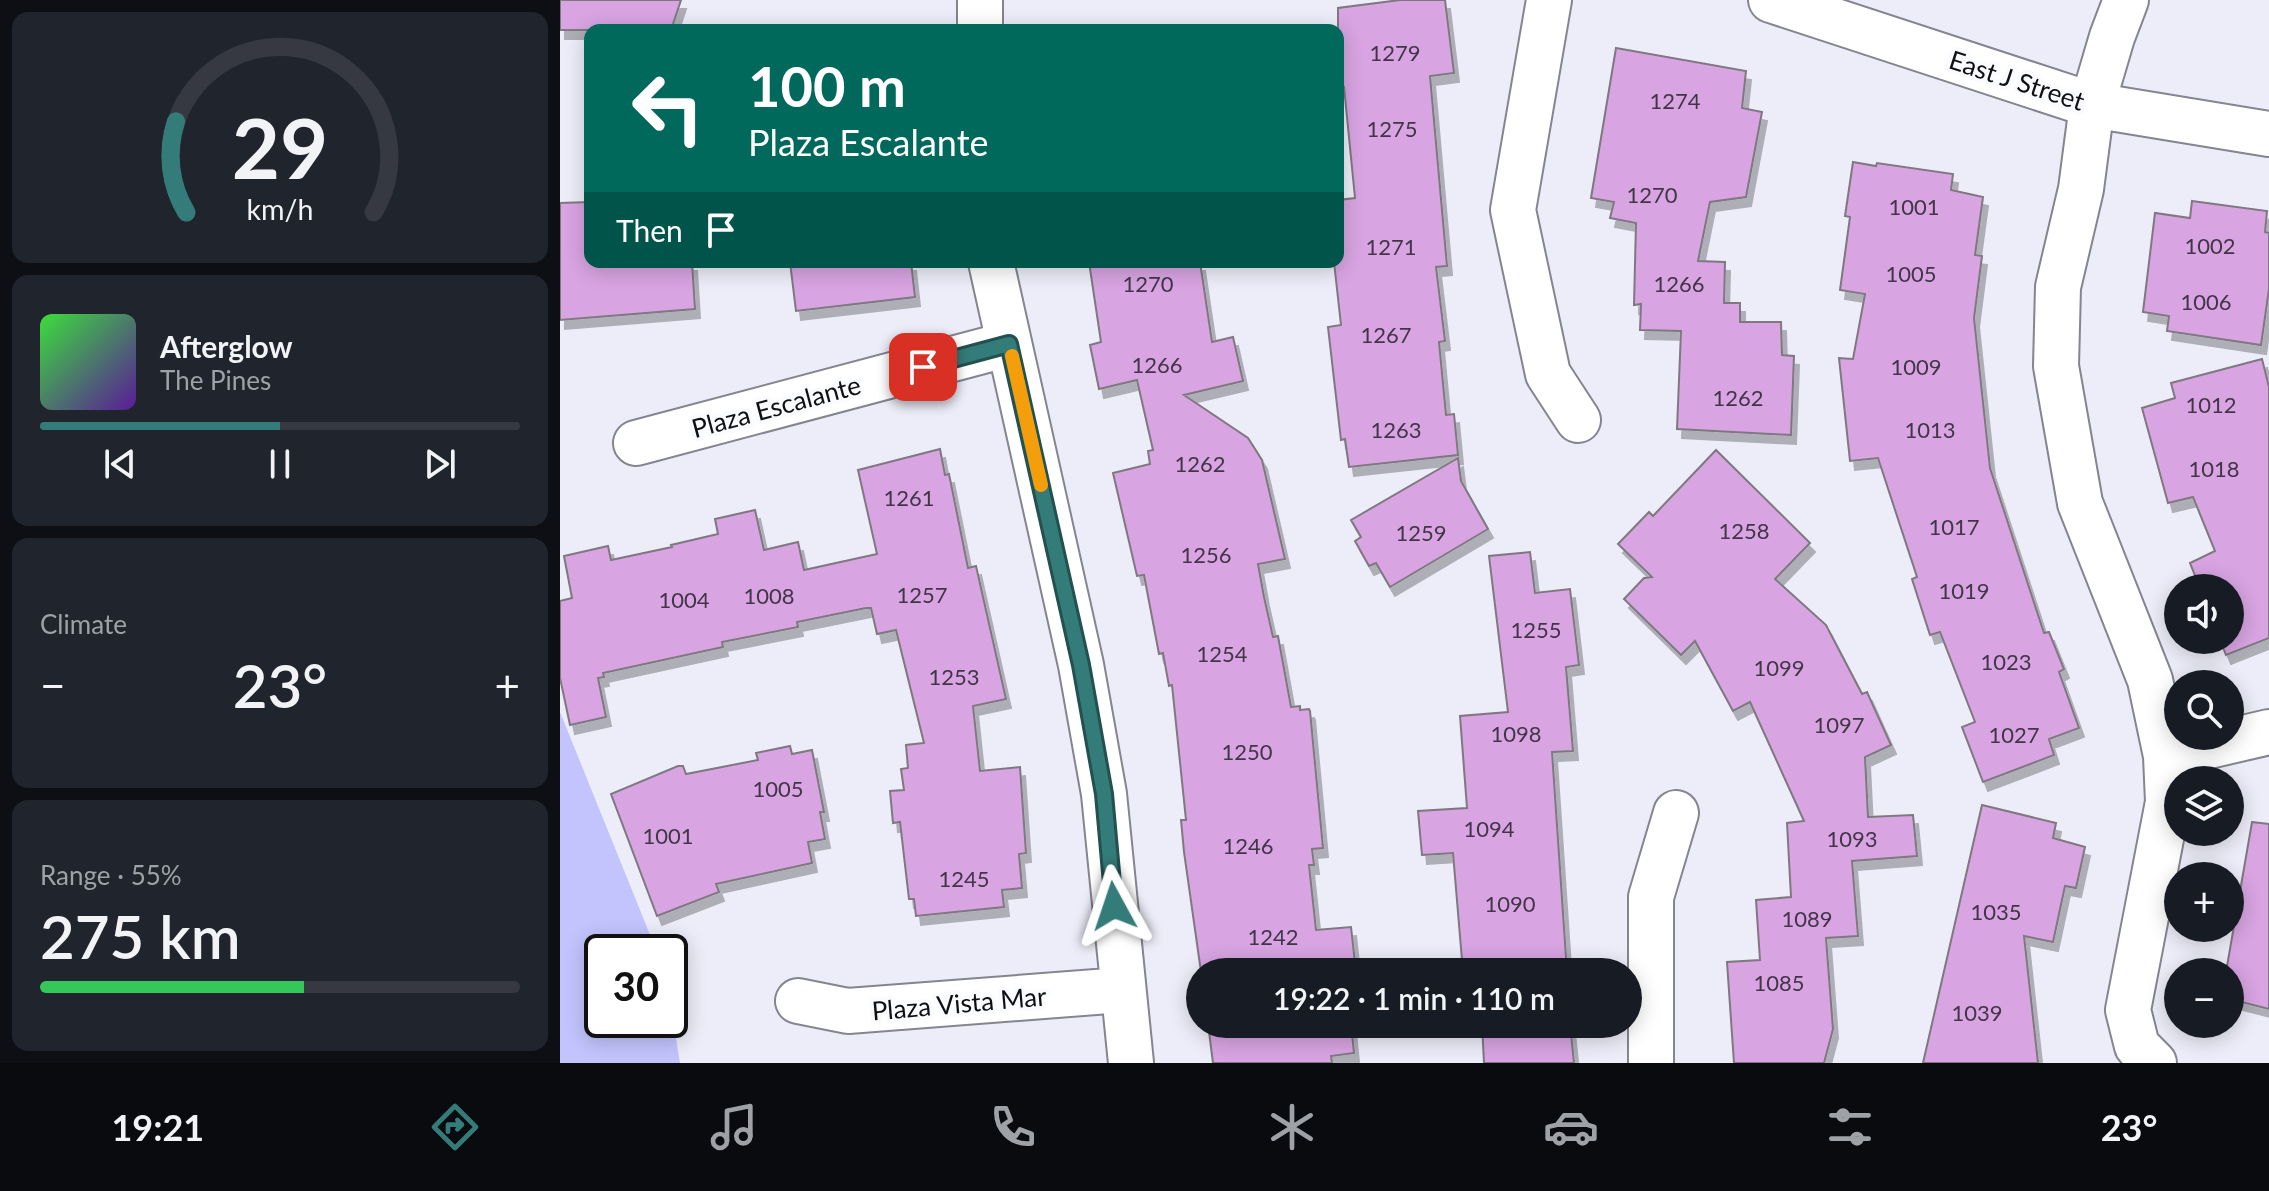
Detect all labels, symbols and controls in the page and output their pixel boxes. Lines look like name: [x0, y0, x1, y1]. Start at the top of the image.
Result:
house number: 1279: [1369, 39, 1421, 66]
street label: East J Street: [1945, 43, 2089, 117]
text: 100 m: [748, 52, 906, 119]
icon: left: [616, 56, 720, 160]
house number: 1274: [1649, 87, 1701, 114]
text: 29: [232, 97, 328, 197]
house number: 1275: [1366, 115, 1418, 142]
text: Plaza Escalante: [748, 120, 989, 164]
house number: 1270: [1626, 181, 1678, 208]
text: km/h: [247, 193, 313, 227]
house number: 1001: [1888, 193, 1940, 220]
icon: arrive: [699, 208, 743, 252]
text: Then: [616, 212, 683, 248]
house number: 1002: [2184, 232, 2236, 259]
house number: 1271: [1365, 233, 1417, 260]
house number: 1005: [1885, 260, 1937, 287]
house number: 1270: [1122, 270, 1174, 297]
house number: 1266: [1653, 270, 1705, 297]
house number: 1006: [2180, 288, 2232, 315]
house number: 1267: [1360, 321, 1412, 348]
text: Afterglow: [160, 328, 293, 364]
pin: [889, 333, 957, 401]
icon: arrive: [901, 345, 945, 389]
house number: 1266: [1131, 351, 1183, 378]
house number: 1009: [1890, 353, 1942, 380]
text: The Pines: [160, 364, 271, 396]
street label: Plaza Escalante: [688, 368, 864, 444]
house number: 1262: [1712, 384, 1764, 411]
house number: 1012: [2185, 391, 2237, 418]
house number: 1263: [1370, 416, 1422, 443]
house number: 1013: [1904, 416, 1956, 443]
icon: previous: [98, 442, 142, 486]
icon: pause: [258, 442, 302, 486]
icon: next: [418, 442, 462, 486]
house number: 1262: [1174, 450, 1226, 477]
house number: 1018: [2188, 455, 2240, 482]
house number: 1261: [883, 484, 935, 511]
house number: 1017: [1928, 513, 1980, 540]
house number: 1258: [1718, 517, 1770, 544]
house number: 1259: [1395, 519, 1447, 546]
house number: 1256: [1180, 541, 1232, 568]
map controls: [2164, 574, 2244, 1038]
button: sound: [2164, 574, 2244, 654]
house number: 1019: [1938, 577, 1990, 604]
house number: 1257: [896, 581, 948, 608]
house number: 1008: [743, 582, 795, 609]
house number: 1004: [658, 586, 710, 613]
text: Climate: [40, 608, 127, 640]
house number: 1255: [1510, 616, 1562, 643]
house number: 1254: [1196, 640, 1248, 667]
house number: 1023: [1980, 648, 2032, 675]
text: 23°: [233, 649, 327, 721]
house number: 1099: [1753, 654, 1805, 681]
text: −: [40, 659, 66, 711]
text: +: [494, 659, 520, 711]
house number: 1253: [928, 663, 980, 690]
button: search: [2164, 670, 2244, 750]
house number: 1097: [1813, 711, 1865, 738]
house number: 1098: [1490, 720, 1542, 747]
house number: 1027: [1988, 721, 2040, 748]
house number: 1250: [1221, 738, 1273, 765]
button: layers: [2164, 766, 2244, 846]
house number: 1005: [752, 775, 804, 802]
house number: 1094: [1463, 815, 1515, 842]
house number: 1001: [642, 822, 694, 849]
house number: 1093: [1826, 825, 1878, 852]
house number: 1246: [1222, 832, 1274, 859]
text: Range · 55%: [40, 859, 182, 891]
button: +: [2164, 862, 2244, 942]
position arrow: [1072, 864, 1156, 948]
house number: 1245: [938, 865, 990, 892]
house number: 1090: [1484, 890, 1536, 917]
house number: 1035: [1970, 898, 2022, 925]
text: 275 km: [40, 900, 241, 972]
house number: 1089: [1781, 905, 1833, 932]
house number: 1242: [1247, 923, 1299, 950]
speed limit sign: 30: [584, 934, 688, 1038]
button: −: [2164, 958, 2244, 1038]
house number: 1085: [1753, 969, 1805, 996]
street label: Plaza Vista Mar: [870, 979, 1048, 1027]
text: 19:22 · 1 min · 110 m: [1273, 980, 1555, 1016]
house number: 1039: [1951, 999, 2003, 1026]
icon: directions: [427, 1099, 483, 1155]
icon: music: [706, 1099, 762, 1155]
icon: phone: [985, 1099, 1041, 1155]
icon: climate: [1264, 1099, 1320, 1155]
icon: car: [1543, 1099, 1599, 1155]
icon: filters: [1822, 1099, 1878, 1155]
text: 19:21: [111, 1105, 204, 1149]
text: 23°: [2101, 1105, 2157, 1149]

